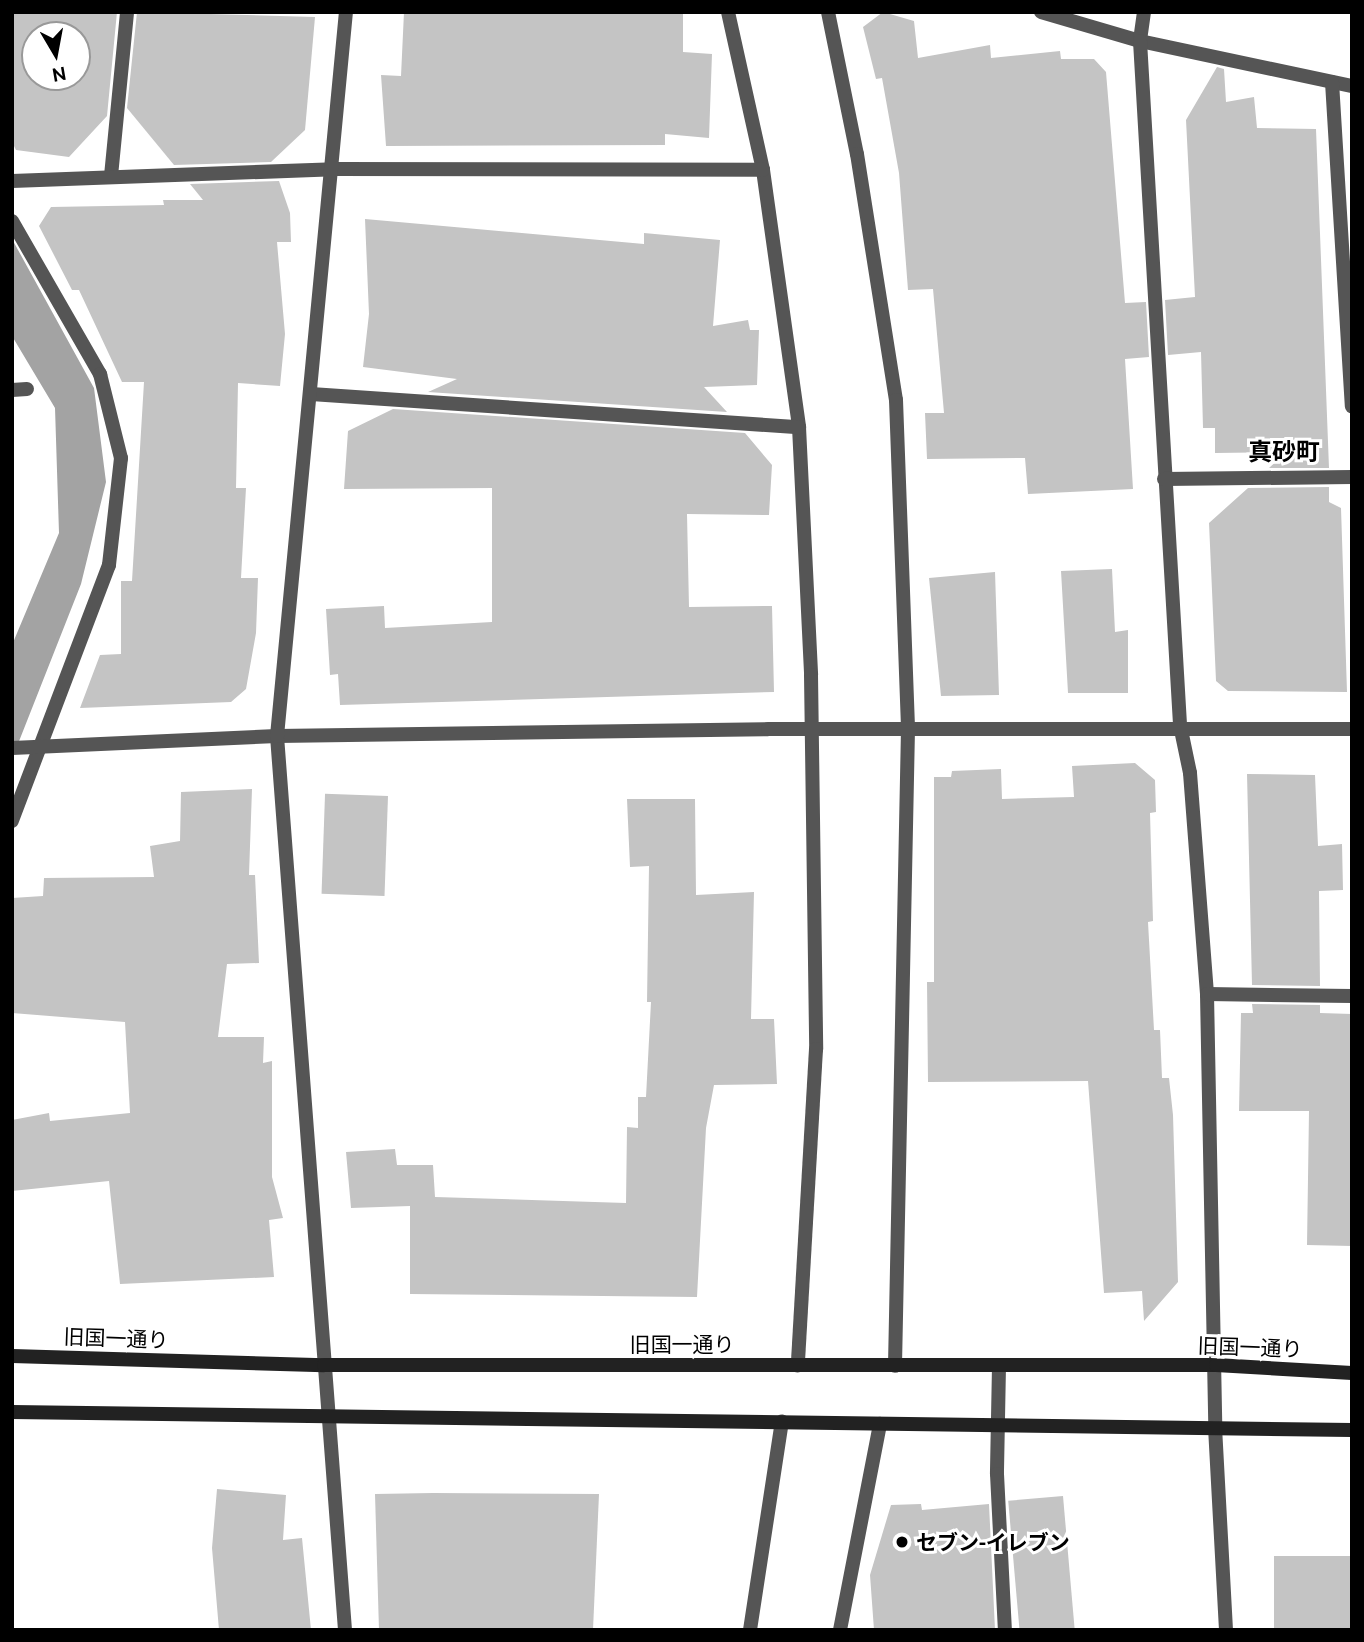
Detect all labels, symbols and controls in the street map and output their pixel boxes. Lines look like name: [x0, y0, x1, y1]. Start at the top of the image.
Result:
north arrow: [21, 21, 91, 91]
text: N: [50, 63, 68, 87]
district label: 真砂町: [1248, 438, 1320, 466]
street label: 旧国一通り: [63, 1324, 169, 1352]
street label: 旧国一通り: [630, 1331, 734, 1357]
street label: 旧国一通り: [1197, 1333, 1303, 1361]
place label: セブン-イレブン: [916, 1529, 1070, 1555]
marker: セブン-イレブン: [894, 1534, 910, 1550]

